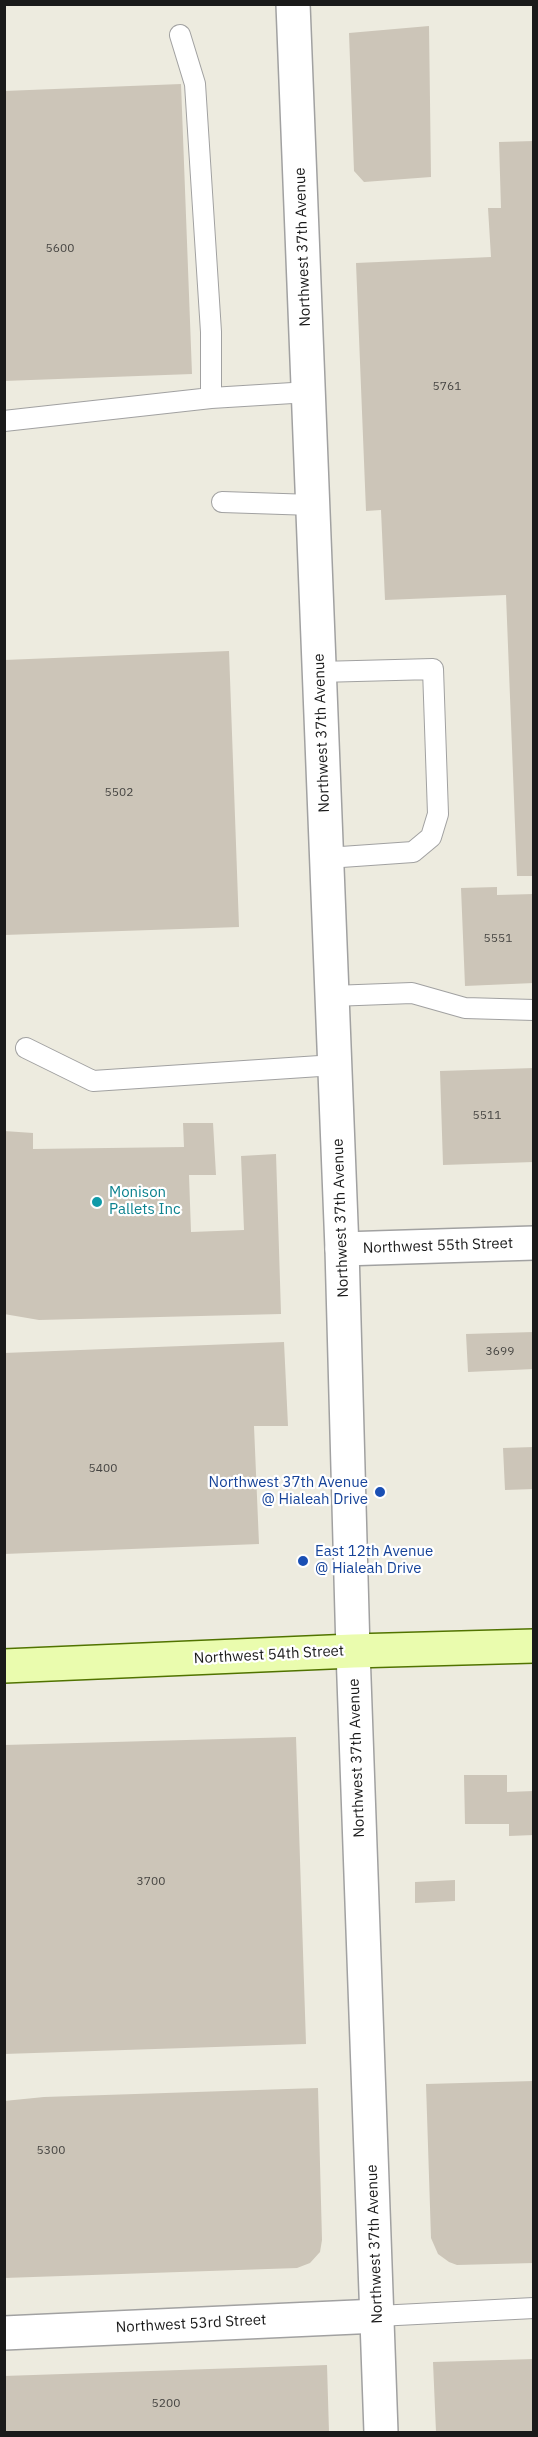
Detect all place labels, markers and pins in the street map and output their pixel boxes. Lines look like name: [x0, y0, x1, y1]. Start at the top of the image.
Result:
place label: Monison Pallets Inc: [109, 1184, 180, 1219]
marker: Monison Pallets Inc: [90, 1195, 104, 1209]
place label: Northwest 37th Avenue @ Hialeah Drive: [209, 1474, 368, 1509]
marker: Northwest 37th Avenue @ Hialeah Drive: [373, 1485, 387, 1499]
place label: East 12th Avenue @ Hialeah Drive: [315, 1543, 433, 1578]
marker: East 12th Avenue @ Hialeah Drive: [296, 1554, 310, 1568]

